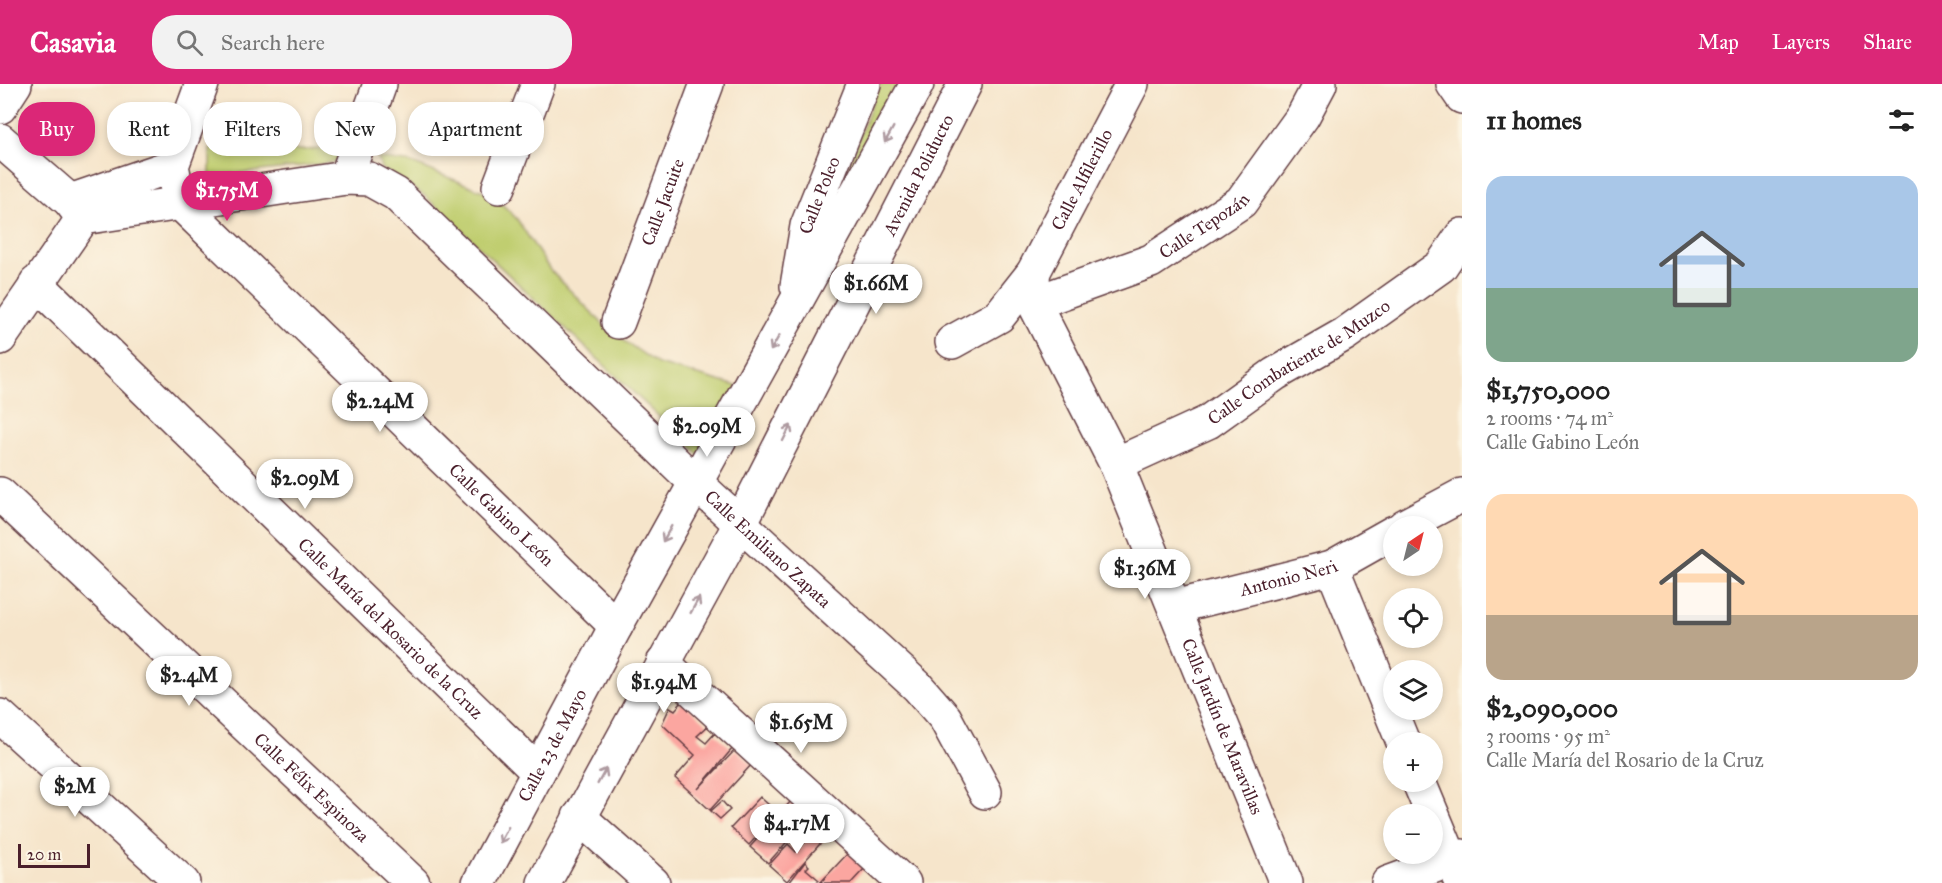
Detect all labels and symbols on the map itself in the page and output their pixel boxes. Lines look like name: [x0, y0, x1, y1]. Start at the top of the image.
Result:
street label: Avenida Poliducto: [878, 111, 959, 240]
street label: Calle Alfilerillo: [1046, 125, 1118, 234]
one-way arrow: [883, 126, 894, 144]
street label: Calle Poleo: [795, 153, 845, 235]
street label: Calle Jacuite: [637, 155, 689, 249]
pin: $1.75M: [178, 171, 276, 222]
street label: Calle Tepozán: [1155, 189, 1255, 264]
pin: $1.66M: [827, 264, 925, 315]
street label: Calle Combatiente de Muzco: [1203, 295, 1394, 430]
one-way arrow: [769, 334, 781, 351]
pin: $2.24M: [331, 382, 429, 433]
pin: $2.09M: [658, 407, 756, 458]
one-way arrow: [781, 424, 793, 442]
pin: $2.09M: [256, 459, 354, 510]
street label: Calle Gabino León: [444, 459, 559, 571]
street label: Calle Emiliano Zapata: [700, 486, 836, 613]
north arrow: [1383, 516, 1443, 576]
one-way arrow: [661, 525, 673, 542]
street label: Calle María del Rosario de la Cruz: [293, 533, 488, 724]
pin: $1.36M: [1096, 549, 1194, 600]
street label: Antonio Neri: [1237, 555, 1341, 601]
one-way arrow: [689, 597, 701, 614]
street label: Calle Jardín de Maravillas: [1177, 635, 1268, 818]
pin: $2.4M: [147, 656, 231, 707]
pin: $1.94M: [615, 663, 713, 714]
street label: Calle 23 de Mayo: [513, 685, 591, 806]
pin: $1.65M: [752, 703, 850, 754]
street label: Calle Félix Espinoza: [249, 728, 374, 847]
pin: $2M: [46, 767, 104, 818]
one-way arrow: [596, 768, 608, 785]
pin: $4.17M: [748, 804, 846, 855]
one-way arrow: [498, 825, 510, 843]
scale bar: [18, 841, 90, 868]

